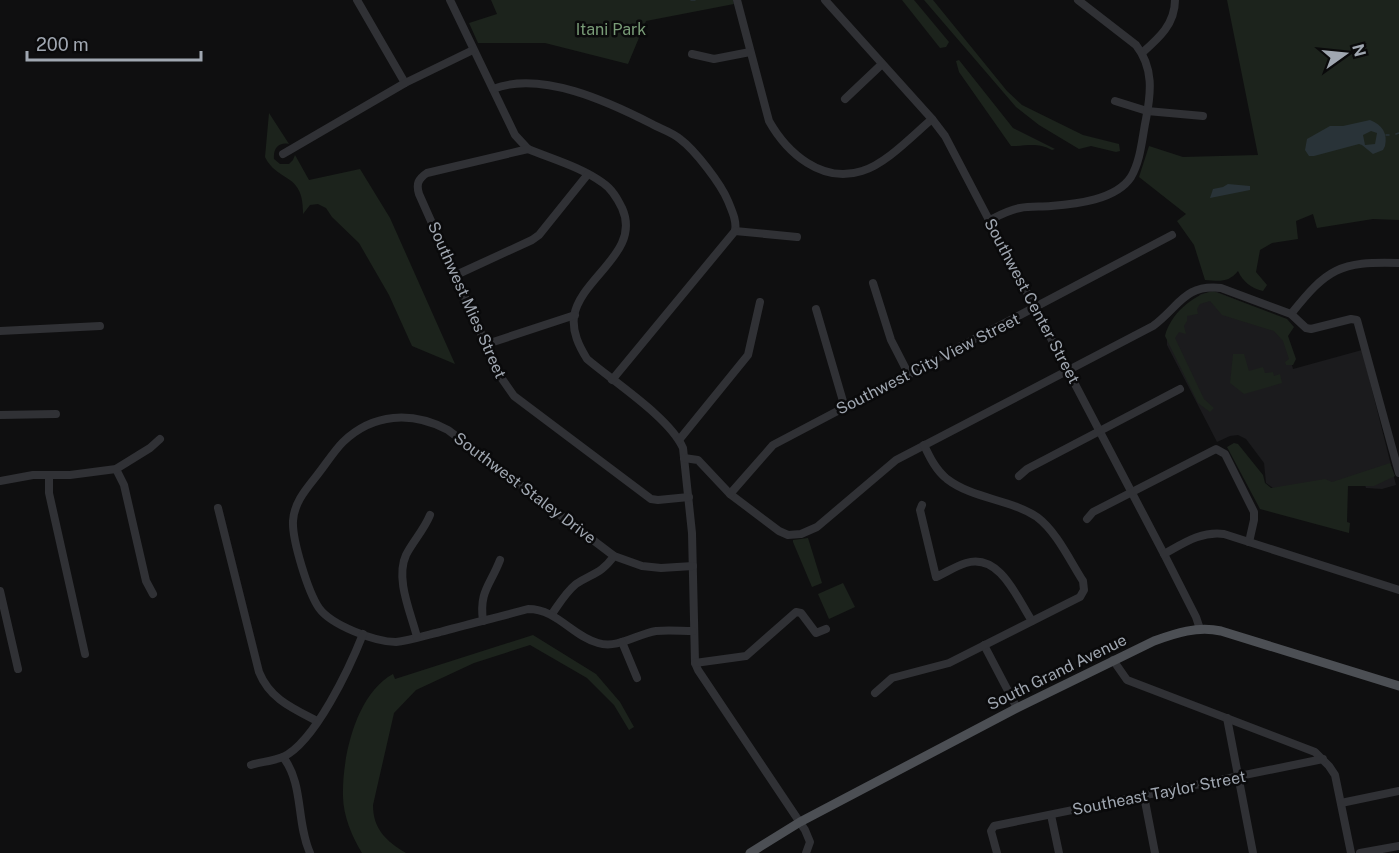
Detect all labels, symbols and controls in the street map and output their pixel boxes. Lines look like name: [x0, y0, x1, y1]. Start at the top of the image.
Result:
park label: Itani Park: [576, 20, 646, 39]
scale bar: [27, 24, 201, 62]
north arrow: [1315, 24, 1375, 84]
text: 200 m: [36, 34, 89, 55]
text: N: [1348, 42, 1370, 59]
street label: Southwest Center Street: [980, 215, 1084, 387]
street label: Southwest Mies Street: [424, 219, 510, 381]
street label: Southwest City View Street: [833, 309, 1023, 419]
street label: Southwest Staley Drive: [450, 428, 600, 548]
street label: South Grand Avenue: [984, 630, 1130, 714]
street label: Southeast Taylor Street: [1071, 767, 1247, 819]

